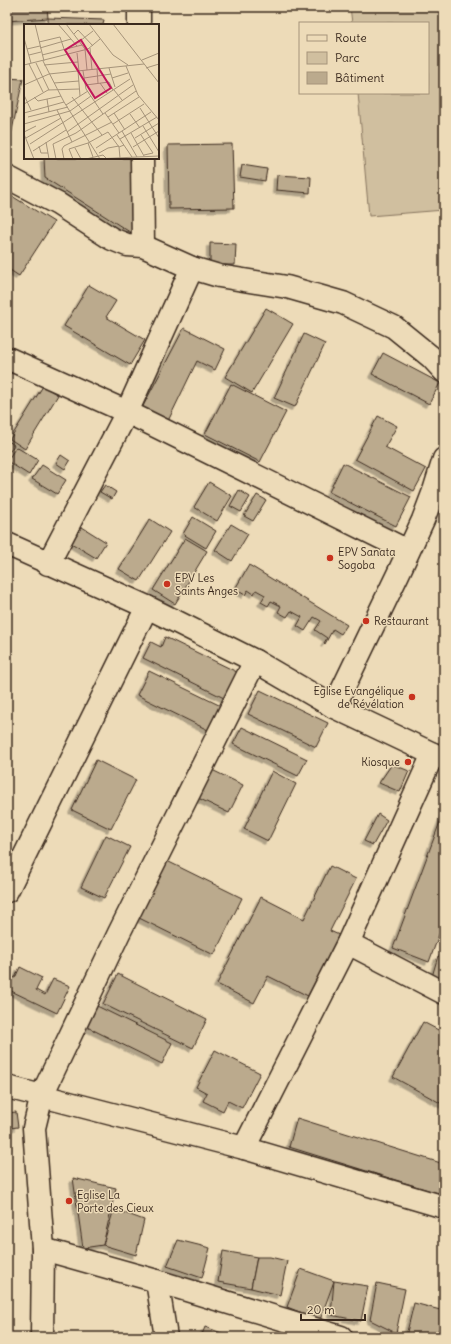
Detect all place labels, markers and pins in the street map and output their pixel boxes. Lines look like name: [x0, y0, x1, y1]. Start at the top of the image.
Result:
place label: EPV Sanata Sogoba: [338, 545, 396, 572]
marker: EPV Sanata Sogoba: [325, 553, 335, 563]
place label: EPV Les Saints Anges: [175, 571, 238, 598]
marker: EPV Les Saints Anges: [162, 579, 172, 589]
place label: Restaurant: [374, 614, 429, 628]
marker: Restaurant: [361, 616, 371, 626]
place label: Eglise Evangélique de Révélation: [313, 684, 404, 711]
marker: Eglise Evangélique de Révélation: [407, 692, 417, 702]
place label: Kiosque: [361, 755, 400, 769]
marker: Kiosque: [403, 757, 413, 767]
place label: Eglise La Porte des Cieux: [77, 1188, 154, 1215]
marker: Eglise La Porte des Cieux: [64, 1196, 74, 1206]

